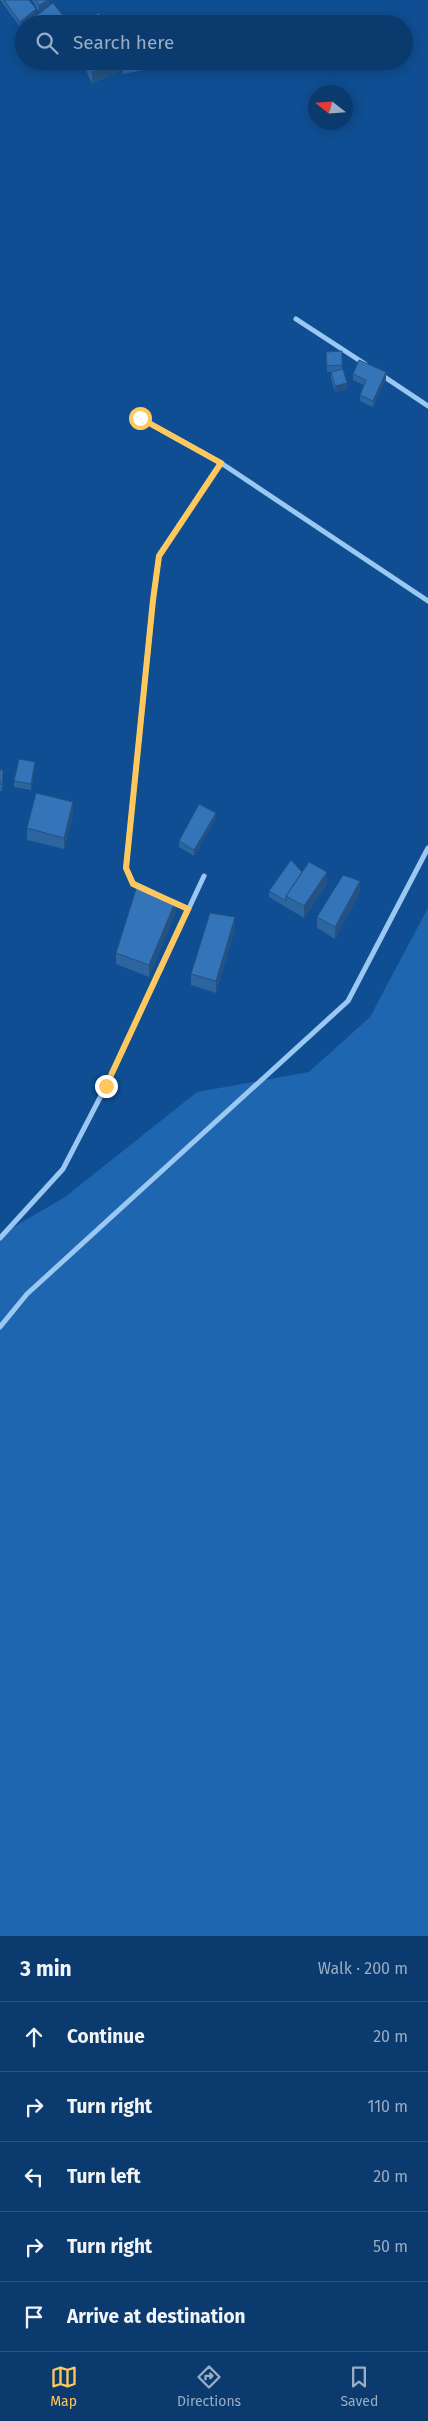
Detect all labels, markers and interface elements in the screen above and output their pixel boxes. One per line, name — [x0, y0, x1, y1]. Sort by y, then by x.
search box — [15, 15, 413, 70]
icon: search — [33, 29, 61, 57]
text: Search here — [73, 31, 174, 54]
north arrow — [308, 85, 353, 130]
route start — [129, 407, 152, 430]
route end — [95, 1075, 118, 1098]
text: 3 min — [20, 1956, 72, 1982]
text: Walk · 200 m — [318, 1959, 408, 1978]
icon: ahead — [20, 2023, 48, 2051]
text: Continue — [67, 2025, 145, 2048]
text: 20 m — [373, 2027, 408, 2046]
icon: right — [20, 2093, 48, 2121]
text: Turn right — [67, 2095, 152, 2118]
text: 110 m — [367, 2097, 408, 2116]
icon: left — [20, 2163, 48, 2191]
text: Turn left — [67, 2165, 141, 2188]
text: 20 m — [373, 2167, 408, 2186]
icon: right — [20, 2233, 48, 2261]
text: Turn right — [67, 2235, 152, 2258]
text: 50 m — [373, 2237, 408, 2256]
icon: arrive — [20, 2303, 48, 2331]
text: Arrive at destination — [67, 2305, 246, 2328]
tab: Map — [50, 2363, 78, 2410]
tab: Directions — [177, 2363, 241, 2410]
tab: Saved — [340, 2363, 378, 2410]

